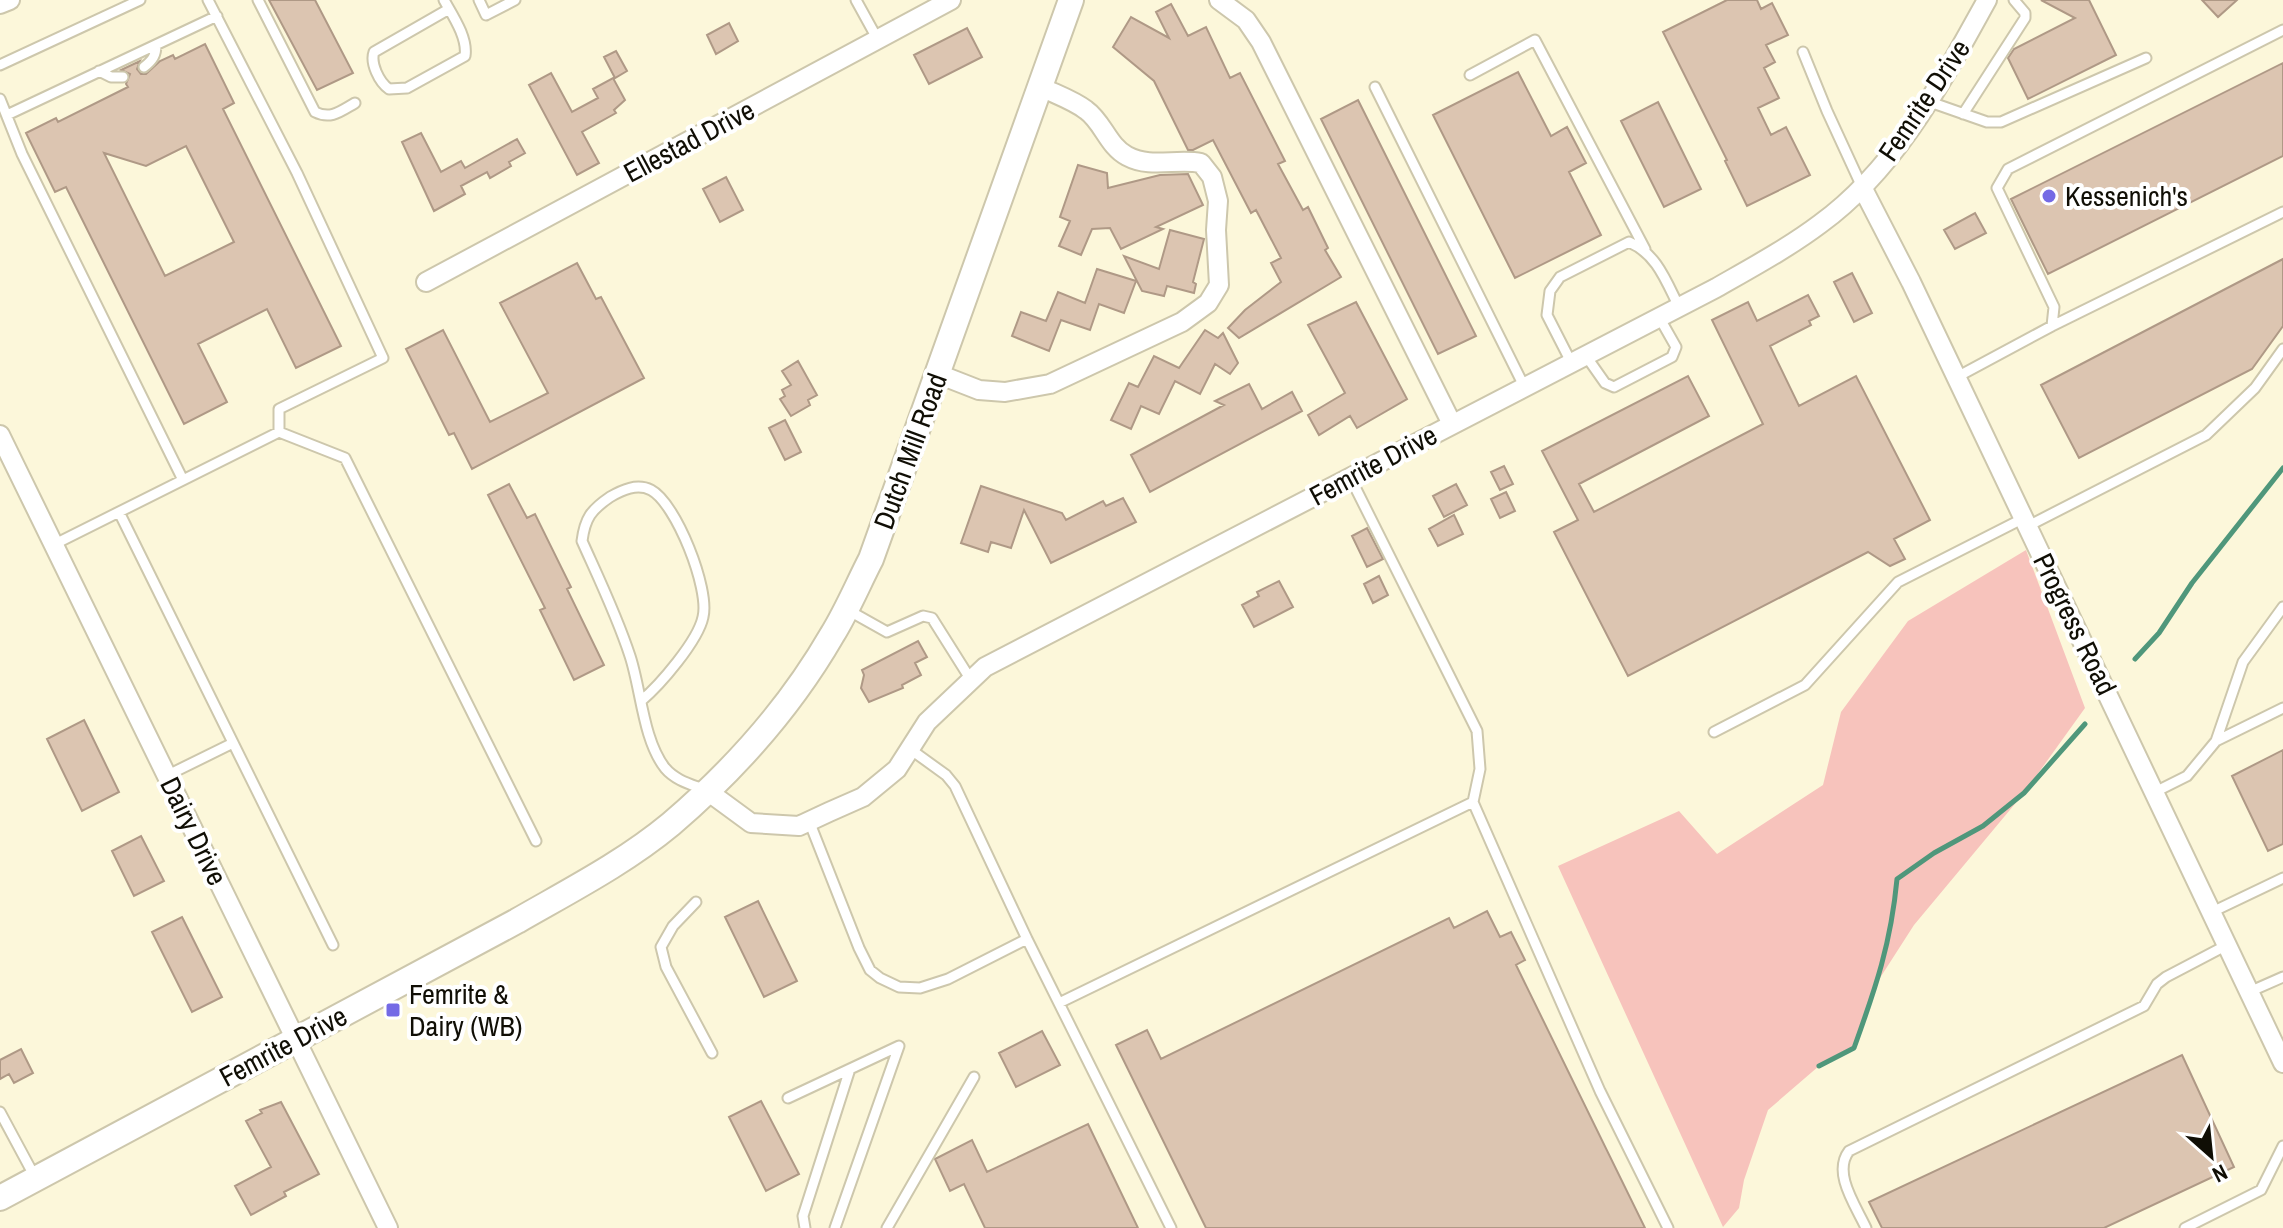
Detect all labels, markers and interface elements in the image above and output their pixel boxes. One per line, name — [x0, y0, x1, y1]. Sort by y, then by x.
street label: Femrite Drive — [1869, 32, 1979, 168]
street label: Ellestad Drive — [617, 91, 761, 191]
place label: Kessenich's — [2065, 177, 2188, 215]
marker: Kessenich's — [2040, 187, 2058, 205]
street label: Dutch Mill Road — [864, 368, 956, 534]
street label: Femrite Drive — [1303, 416, 1443, 514]
street label: Progress Road — [2024, 547, 2126, 701]
street label: Dairy Drive — [151, 770, 237, 892]
place label: Femrite & Dairy (WB) — [409, 975, 523, 1045]
street label: Femrite Drive — [213, 997, 353, 1095]
marker: Femrite & Dairy (WB) — [384, 1001, 402, 1019]
north arrow — [2171, 1116, 2251, 1196]
text: N — [2207, 1157, 2233, 1190]

